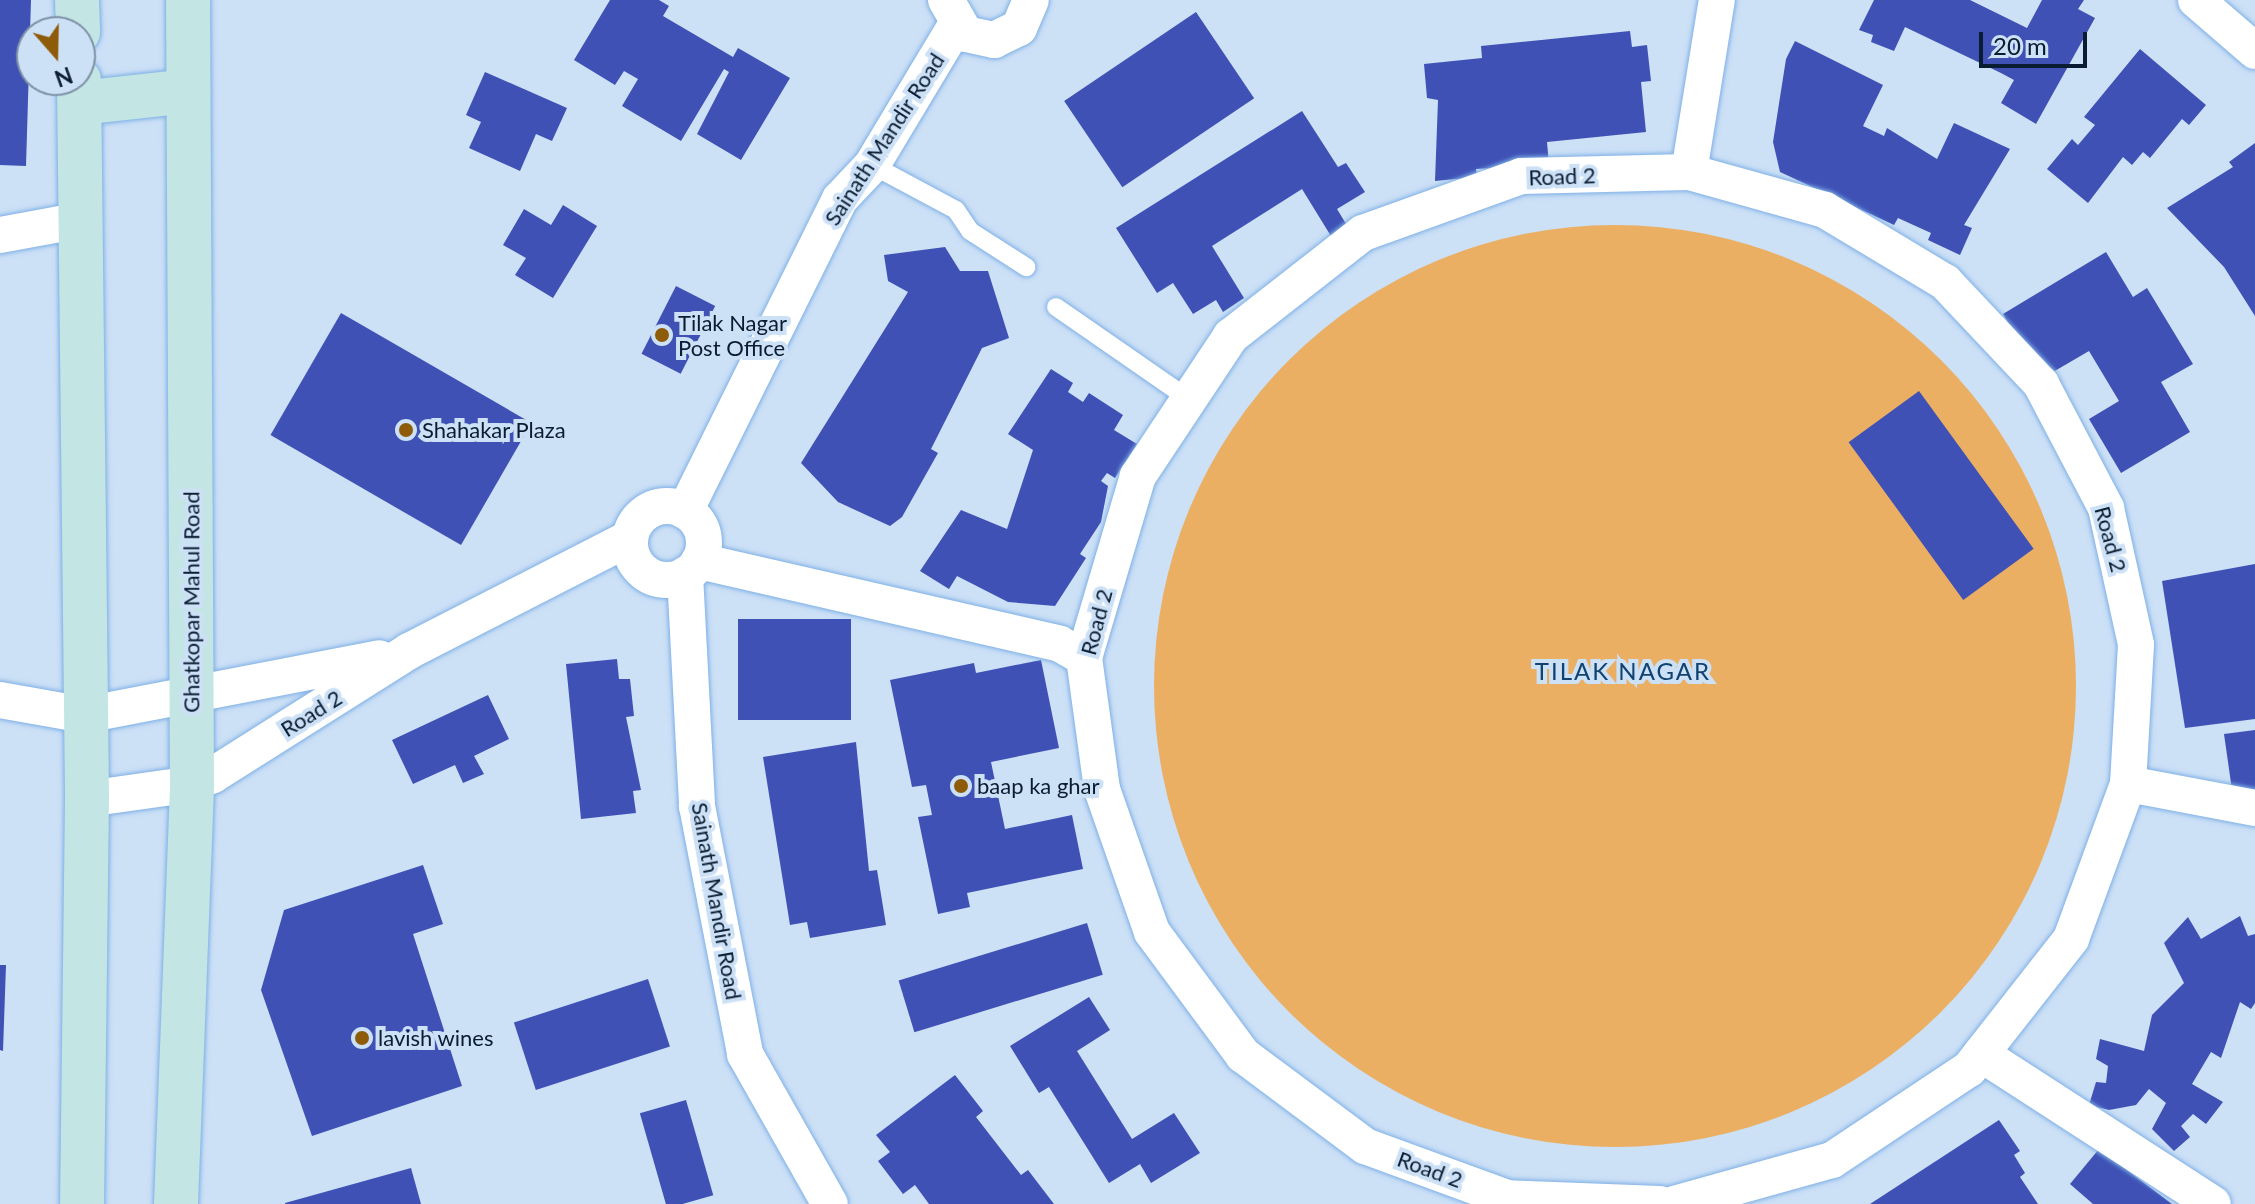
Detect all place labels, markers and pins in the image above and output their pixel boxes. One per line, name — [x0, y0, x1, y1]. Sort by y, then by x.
place label: Tilak Nagar Post Office — [678, 309, 787, 360]
marker: Tilak Nagar Post Office — [653, 326, 671, 344]
place label: Shahakar Plaza — [422, 417, 566, 443]
marker: Shahakar Plaza — [397, 421, 415, 439]
place label: baap ka ghar — [977, 773, 1100, 799]
marker: baap ka ghar — [952, 777, 970, 795]
place label: lavish wines — [378, 1025, 494, 1051]
marker: lavish wines — [353, 1029, 371, 1047]

